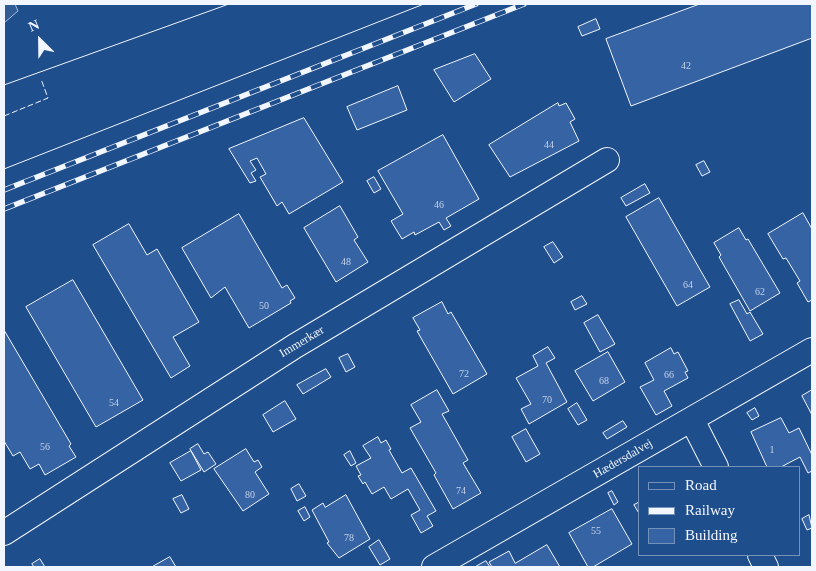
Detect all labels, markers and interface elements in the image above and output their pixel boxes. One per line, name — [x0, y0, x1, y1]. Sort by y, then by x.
north arrow — [15, 15, 65, 65]
text: N — [26, 17, 42, 35]
house number: 42 — [681, 60, 691, 72]
house number: 44 — [544, 139, 554, 151]
house number: 46 — [434, 199, 444, 211]
house number: 48 — [341, 256, 351, 268]
house number: 64 — [683, 279, 693, 291]
house number: 62 — [755, 286, 765, 298]
house number: 50 — [259, 300, 269, 312]
street label: Immerkær — [277, 323, 327, 361]
house number: 72 — [459, 368, 469, 380]
house number: 66 — [664, 369, 674, 381]
house number: 68 — [599, 375, 609, 387]
house number: 70 — [542, 394, 552, 406]
house number: 54 — [109, 397, 119, 409]
street label: Hædersdalvej — [591, 436, 655, 482]
house number: 56 — [40, 441, 50, 453]
house number: 1 — [770, 444, 774, 456]
legend — [638, 466, 801, 556]
text: Road — [685, 477, 717, 493]
house number: 74 — [456, 485, 466, 497]
house number: 80 — [245, 489, 255, 501]
text: Railway — [685, 502, 735, 518]
house number: 55 — [591, 525, 601, 537]
text: Building — [685, 527, 738, 543]
house number: 78 — [344, 532, 354, 544]

